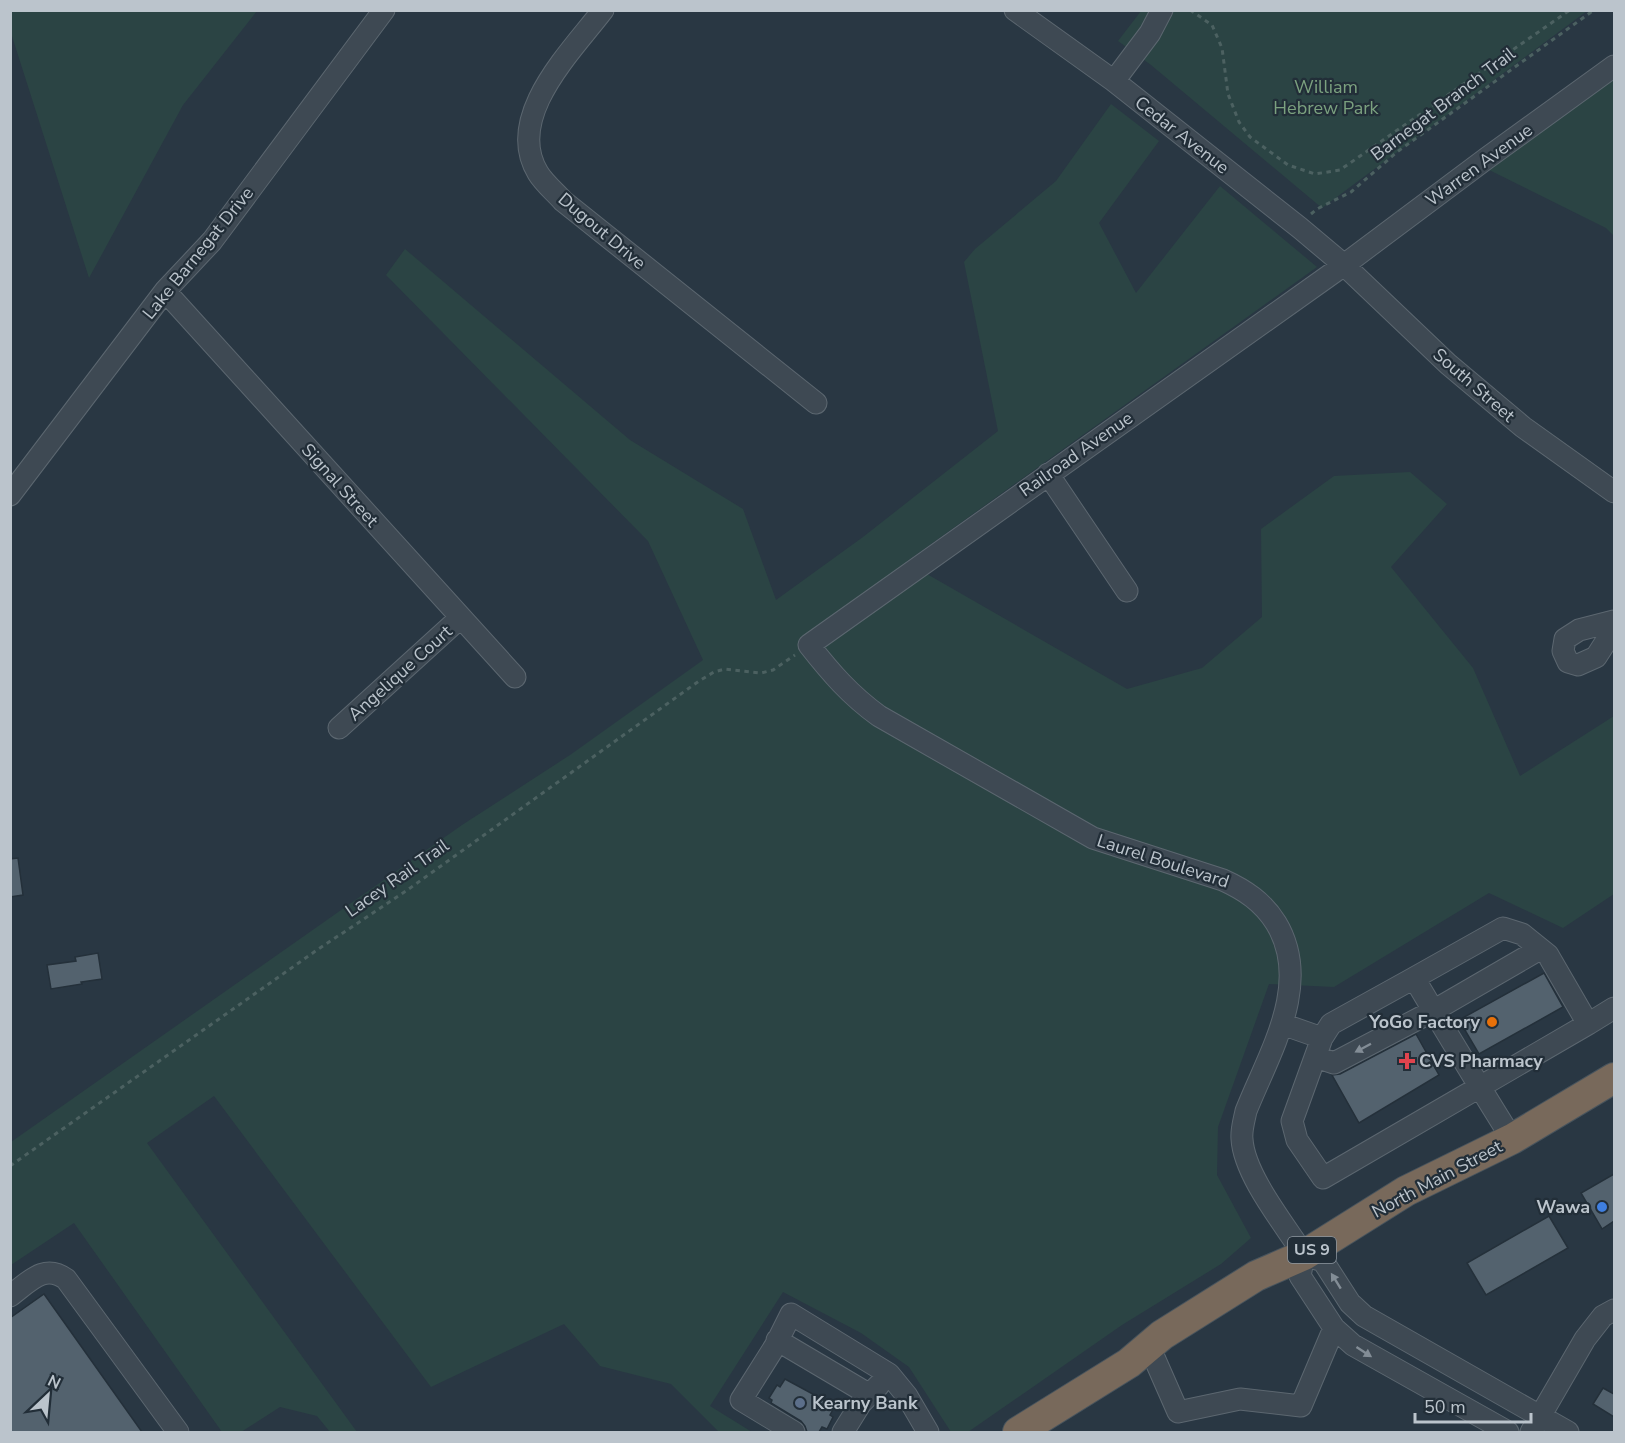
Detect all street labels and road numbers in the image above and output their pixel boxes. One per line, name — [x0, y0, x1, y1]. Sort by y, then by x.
street label: Barnegat Branch Trail — [1366, 41, 1521, 166]
street label: Cedar Avenue — [1130, 91, 1234, 179]
street label: Warren Avenue — [1421, 118, 1537, 212]
street label: Lake Barnegat Drive — [137, 182, 259, 324]
street label: Dugout Drive — [553, 187, 651, 275]
street label: South Street — [1428, 343, 1521, 428]
street label: Railroad Avenue — [1015, 406, 1137, 502]
street label: Signal Street — [296, 438, 384, 532]
street label: Angelique Court — [343, 619, 458, 726]
street label: Laurel Boulevard — [1094, 828, 1232, 894]
street label: Lacey Rail Trail — [340, 833, 454, 923]
street label: North Main Street — [1368, 1134, 1507, 1224]
road number: US 9 — [1288, 1237, 1336, 1263]

